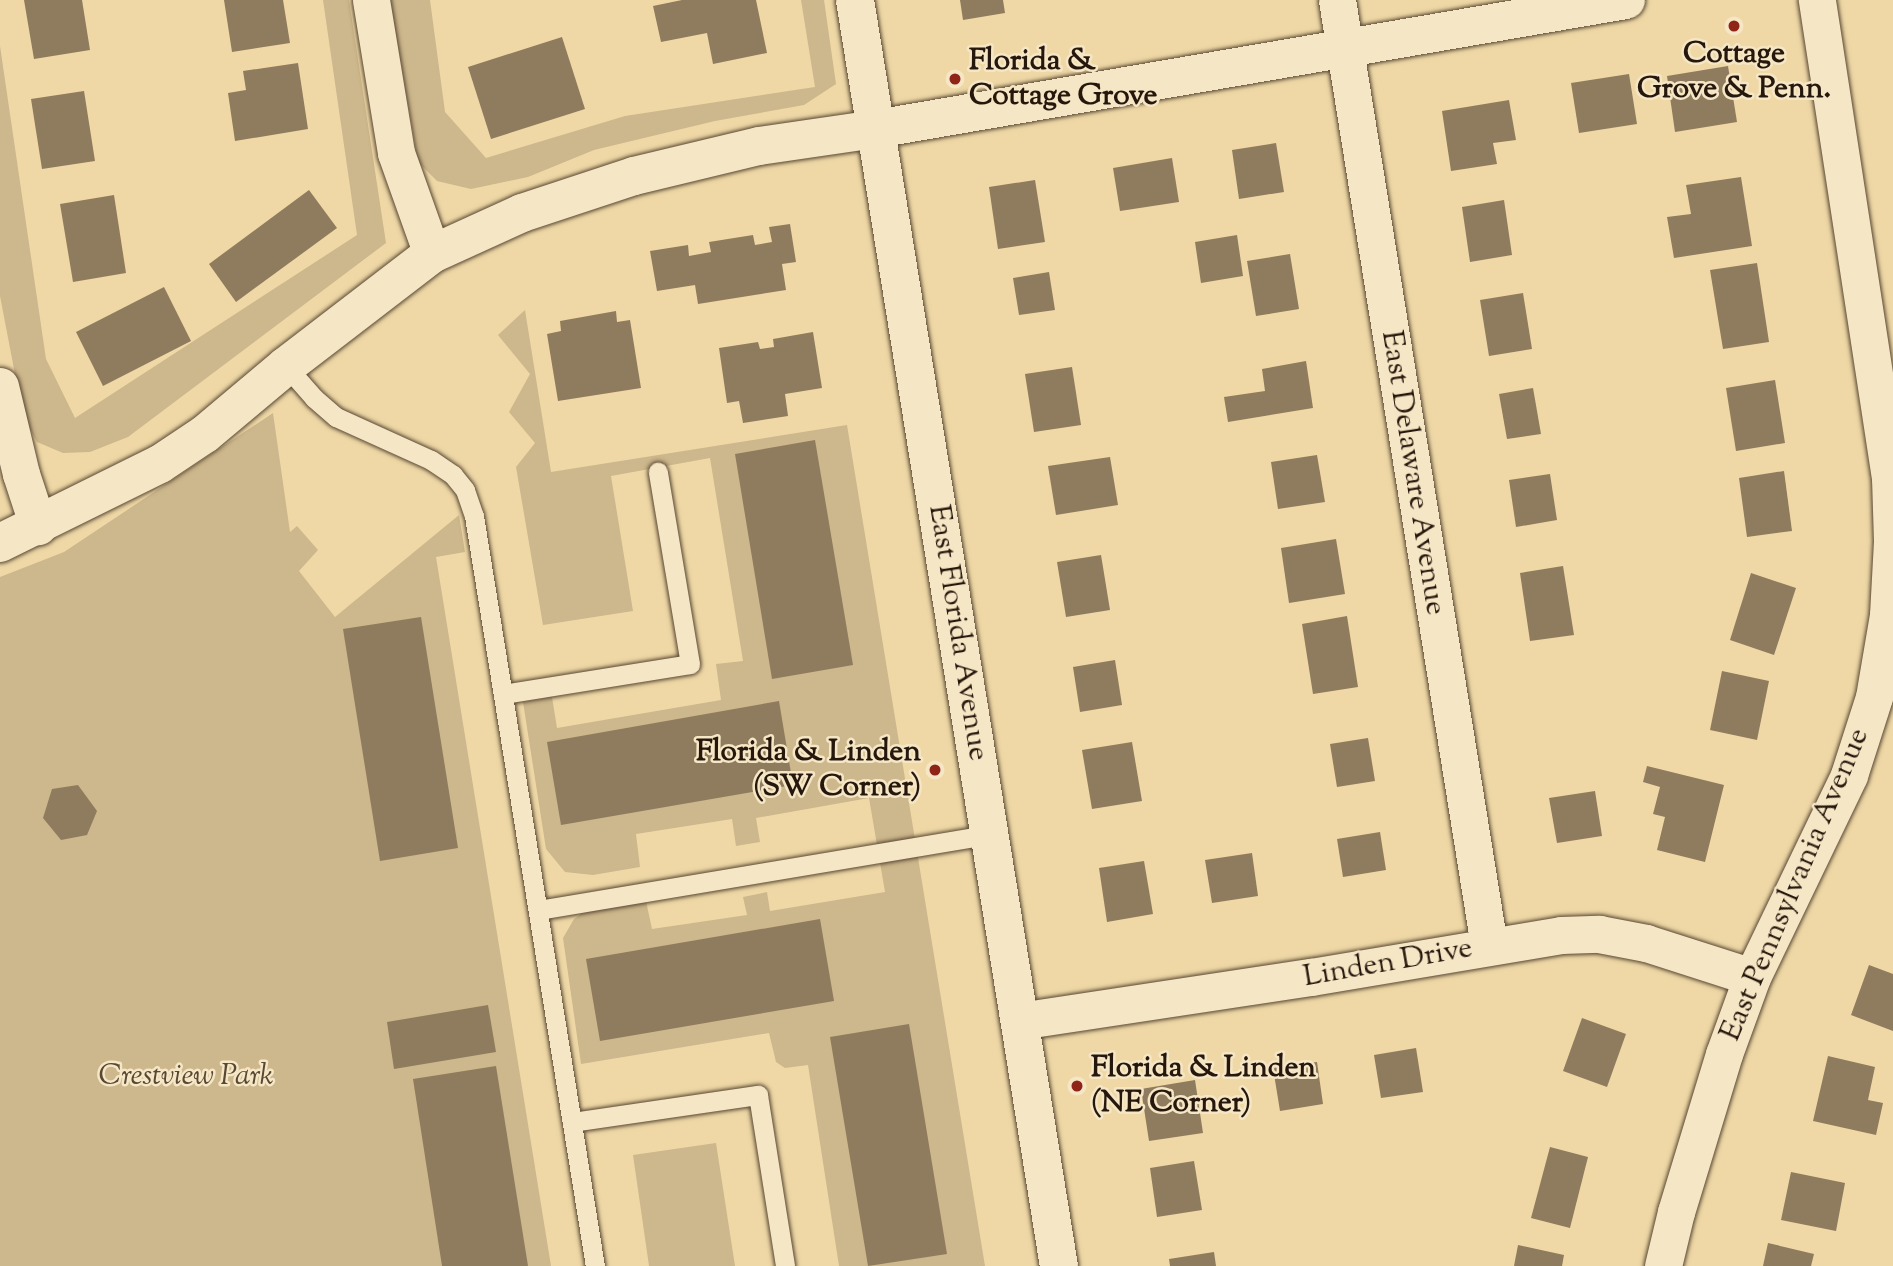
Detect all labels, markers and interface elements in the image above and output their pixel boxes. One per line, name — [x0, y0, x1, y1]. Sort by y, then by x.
marker: Cottage Grove & Penn. — [1726, 18, 1742, 34]
place label: Cottage Grove & Penn. — [1637, 37, 1831, 107]
place label: Florida & Cottage Grove — [969, 44, 1158, 114]
marker: Florida & Cottage Grove — [947, 71, 963, 87]
street label: East Delaware Avenue — [1372, 328, 1452, 618]
street label: East Florida Avenue — [919, 503, 995, 763]
street label: East Pennsylvania Avenue — [1714, 723, 1878, 1047]
place label: Florida & Linden (SW Corner) — [696, 735, 921, 806]
marker: Florida & Linden (SW Corner) — [927, 762, 943, 778]
street label: Linden Drive — [1301, 931, 1475, 997]
place label: Florida & Linden (NE Corner) — [1091, 1051, 1316, 1122]
park label: Crestview Park — [99, 1059, 273, 1095]
marker: Florida & Linden (NE Corner) — [1069, 1078, 1085, 1094]

